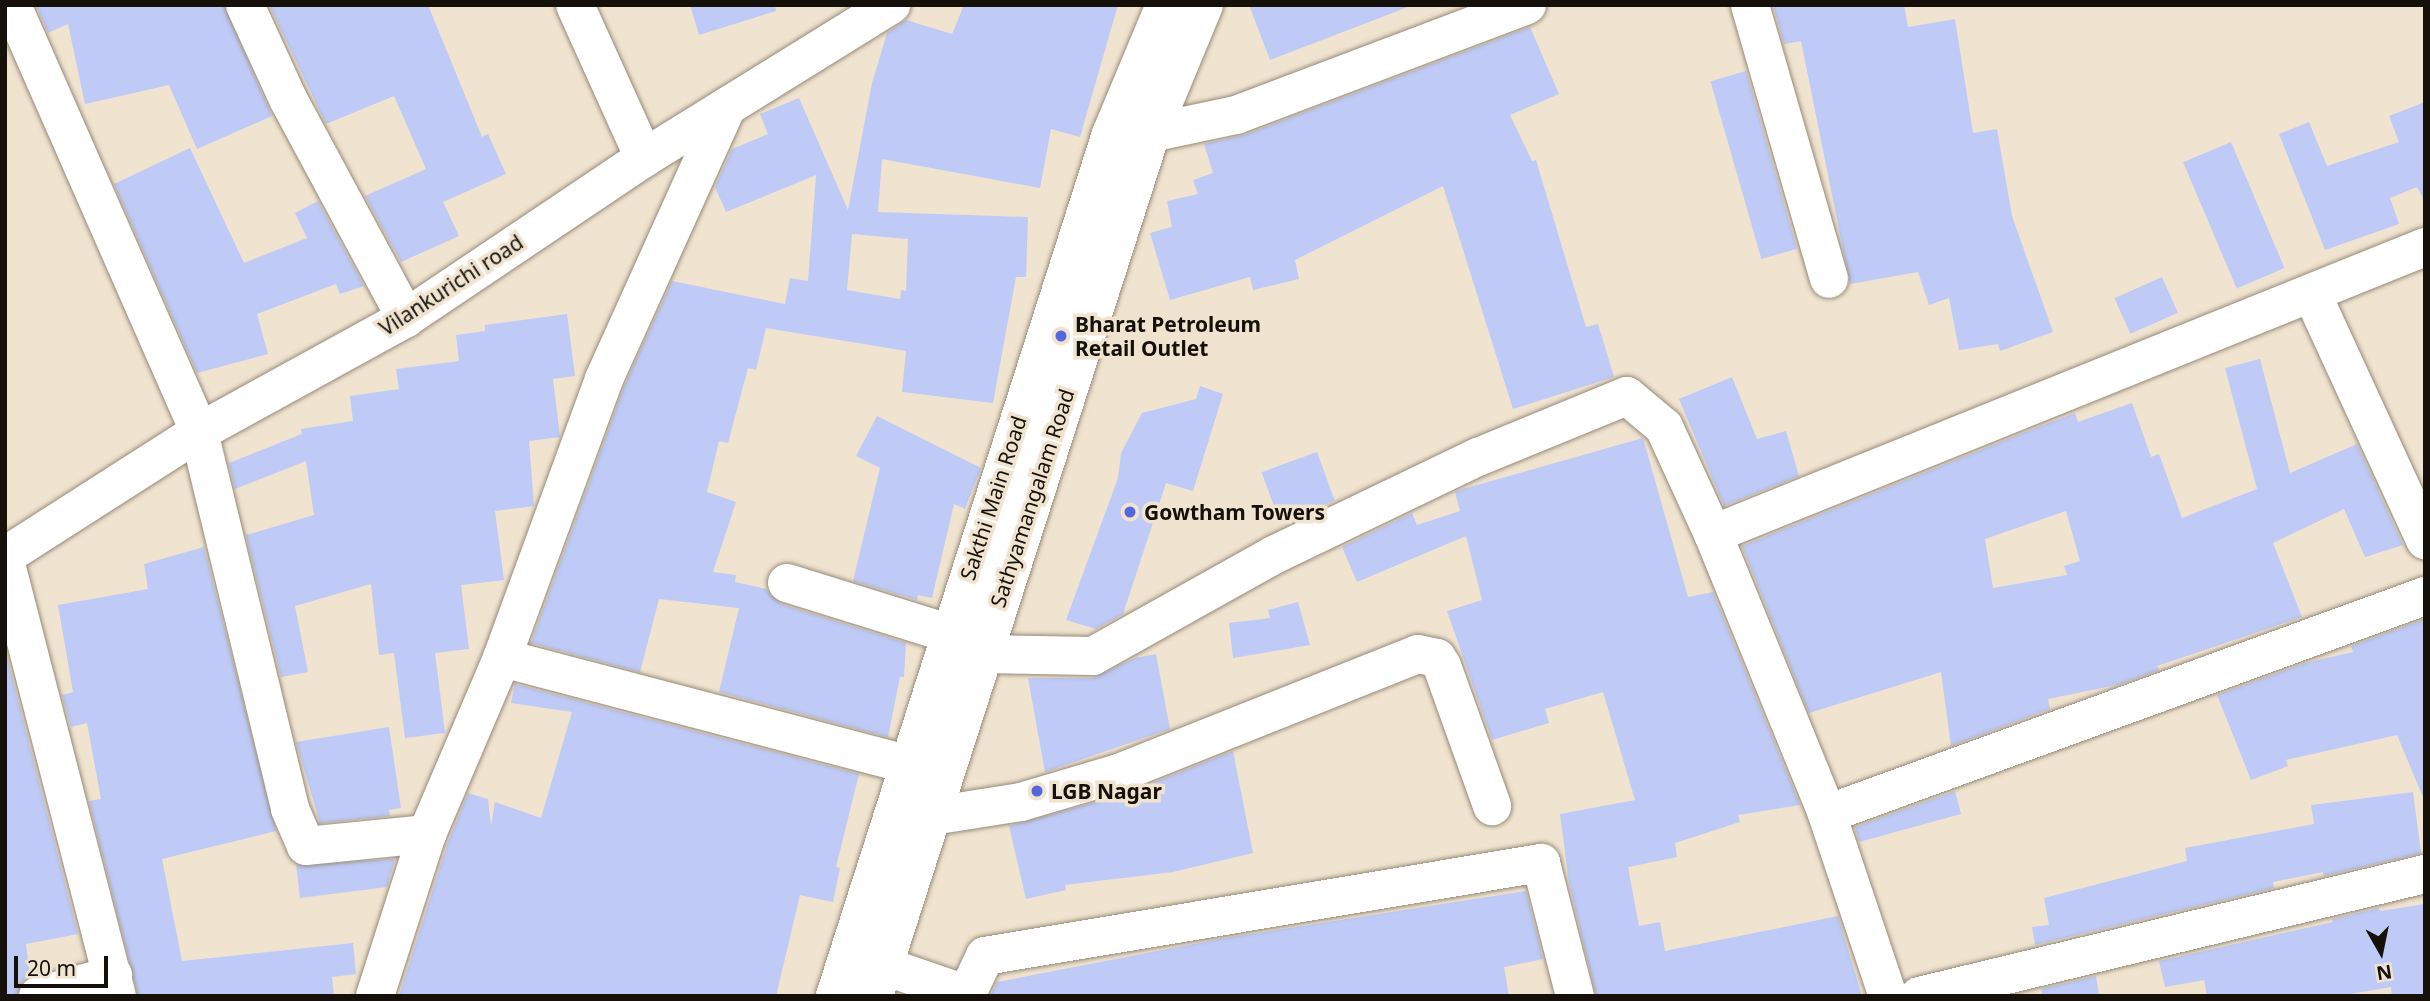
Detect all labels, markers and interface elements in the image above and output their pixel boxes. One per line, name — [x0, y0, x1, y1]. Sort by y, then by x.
street label: Vilankurichi road — [374, 229, 528, 341]
place label: Bharat Petroleum Retail Outlet — [1075, 311, 1261, 361]
marker: Bharat Petroleum Retail Outlet — [1053, 328, 1069, 344]
street label: Sathyamangalam Road — [985, 386, 1079, 610]
street label: Sakthi Main Road — [955, 413, 1031, 583]
place label: Gowtham Towers — [1144, 499, 1325, 525]
marker: Gowtham Towers — [1122, 504, 1138, 520]
place label: LGB Nagar — [1051, 778, 1162, 804]
marker: LGB Nagar — [1029, 783, 1045, 799]
north arrow — [2346, 917, 2416, 987]
scale bar — [18, 942, 112, 986]
text: 20 m — [27, 954, 76, 982]
text: N — [2375, 959, 2394, 987]

